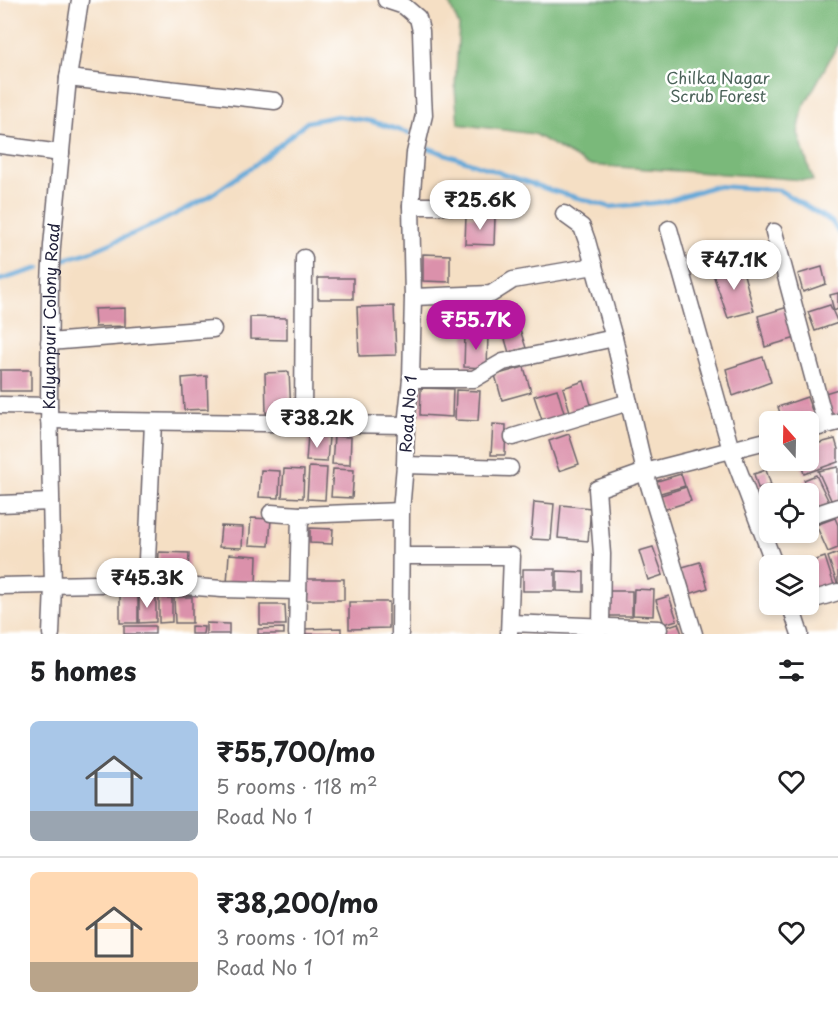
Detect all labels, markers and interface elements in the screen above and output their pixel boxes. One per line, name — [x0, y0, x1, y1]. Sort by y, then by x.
park label: Chilka Nagar Scrub Forest — [666, 65, 771, 107]
pin: ₹25.6K — [431, 180, 529, 231]
text: ₹25.6K — [444, 184, 516, 214]
street label: Kalyanpuri Colony Road — [36, 222, 65, 409]
pin: ₹47.1K — [685, 240, 783, 291]
text: ₹47.1K — [700, 244, 768, 274]
pin: ₹55.7K — [427, 300, 525, 351]
text: ₹55.7K — [440, 304, 512, 334]
street label: Road No 1 — [392, 374, 422, 453]
pin: ₹38.2K — [268, 398, 366, 449]
text: ₹38.2K — [280, 402, 354, 432]
north arrow — [759, 411, 819, 471]
map controls — [759, 411, 819, 615]
button: locate — [759, 483, 819, 543]
button: layers — [759, 555, 819, 615]
pin: ₹45.3K — [98, 558, 196, 609]
text: ₹45.3K — [110, 562, 184, 592]
text: 5 homes — [30, 651, 136, 690]
icon: filters — [775, 654, 808, 687]
text: ₹55,700/mo — [216, 732, 375, 771]
icon: home — [78, 745, 150, 817]
icon: heart — [775, 765, 808, 798]
text: 5 rooms · 118 m² — [216, 771, 378, 801]
text: Road No 1 — [216, 801, 313, 831]
text: ₹38,200/mo — [216, 883, 378, 922]
icon: home — [78, 896, 150, 968]
icon: heart — [775, 916, 808, 949]
text: 3 rooms · 101 m² — [216, 922, 379, 952]
text: Road No 1 — [216, 952, 313, 982]

